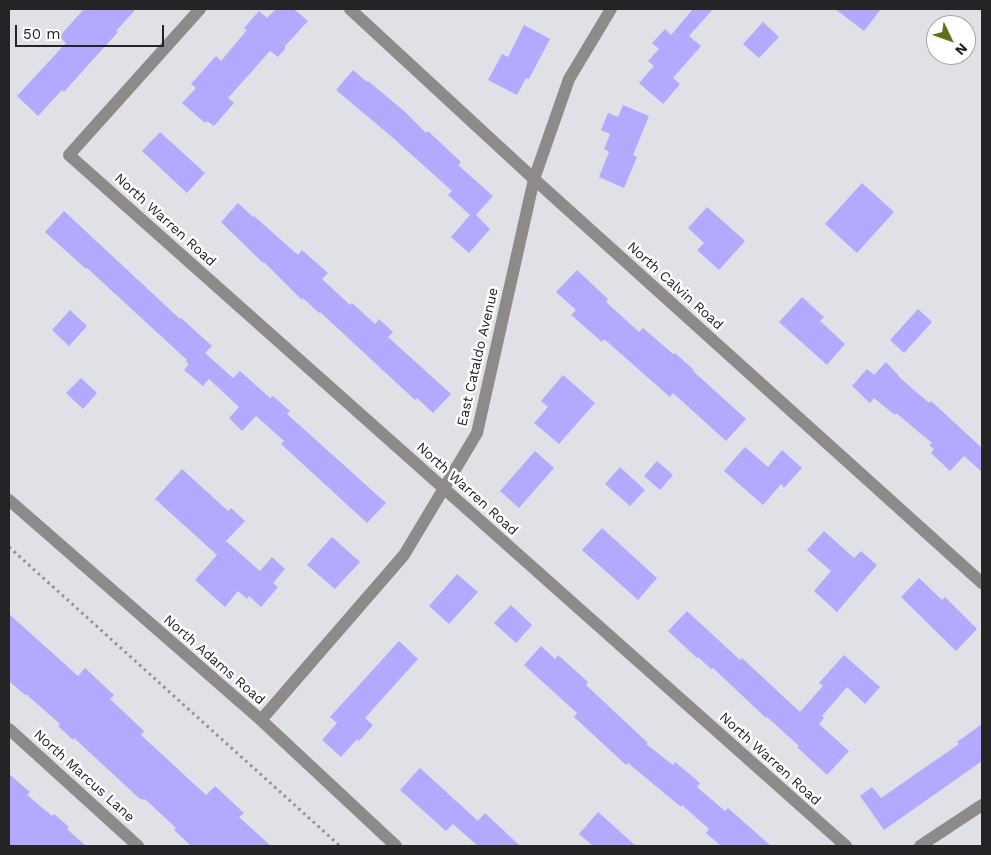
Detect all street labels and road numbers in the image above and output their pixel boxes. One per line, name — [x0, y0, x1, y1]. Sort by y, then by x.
street label: North Warren Road — [111, 170, 219, 270]
street label: North Calvin Road — [624, 239, 726, 333]
street label: East Cataldo Avenue — [454, 286, 502, 428]
street label: North Warren Road — [413, 439, 521, 539]
street label: North Adams Road — [160, 611, 268, 709]
street label: North Warren Road — [716, 709, 824, 809]
street label: North Marcus Lane — [30, 726, 138, 826]

